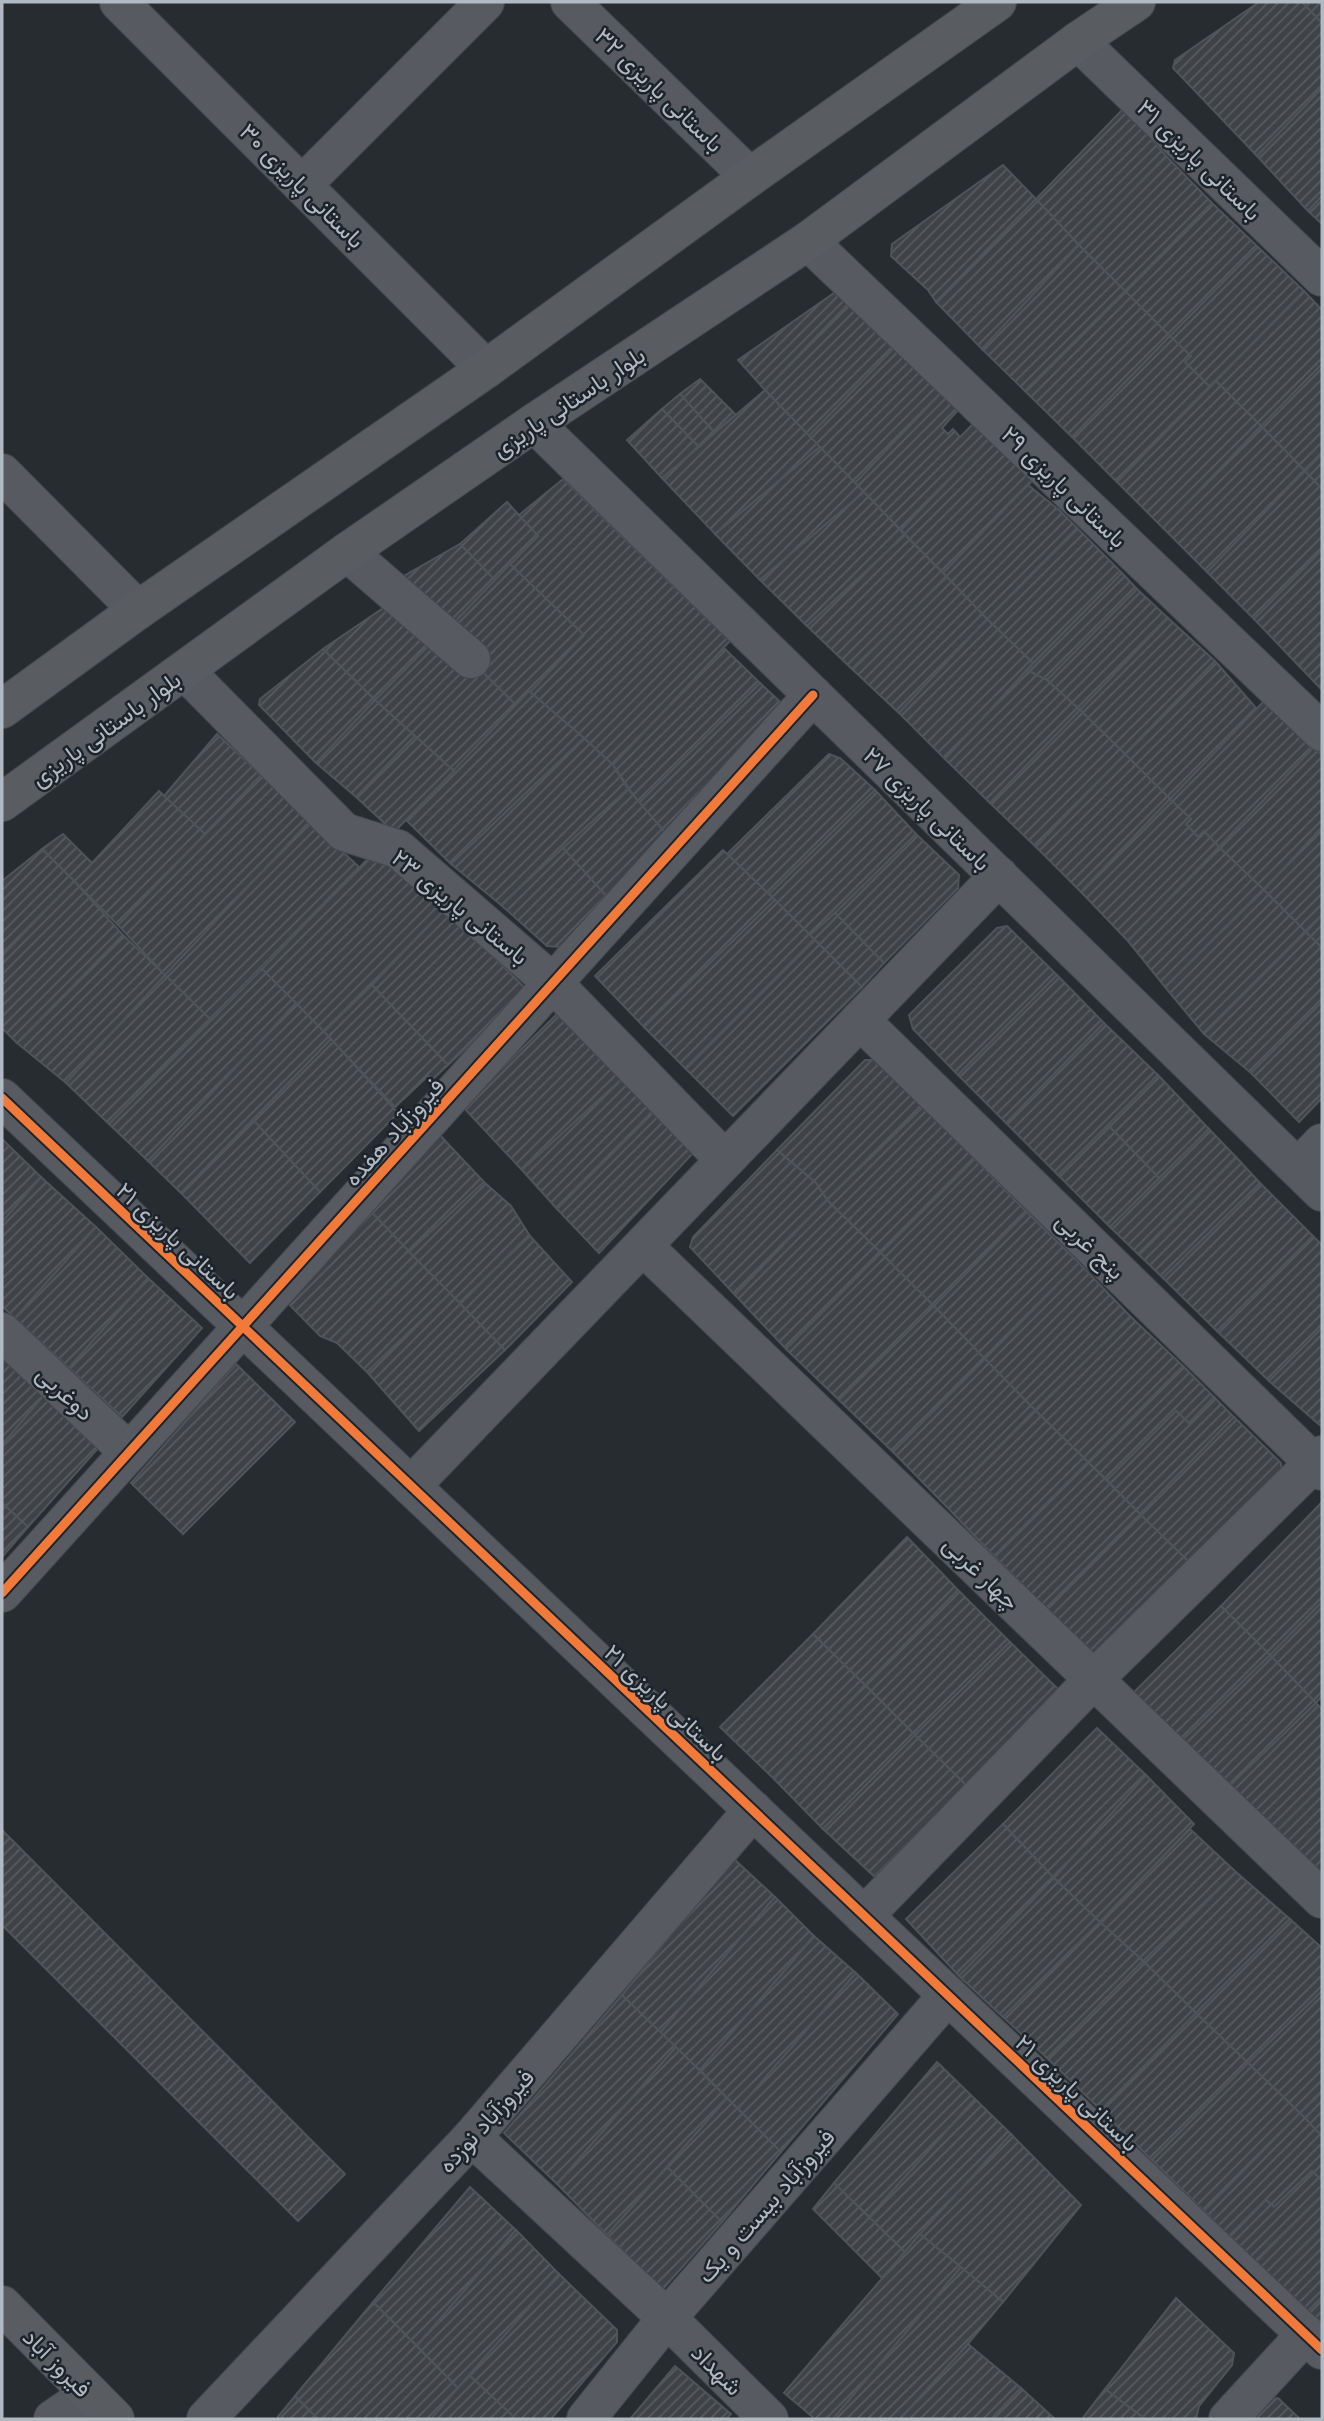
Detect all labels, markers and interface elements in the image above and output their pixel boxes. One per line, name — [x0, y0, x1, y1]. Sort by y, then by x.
street label: باستانی پاریزی ۳۲ — [588, 19, 732, 160]
street label: باستانی پاریزی ۳۱ — [1130, 91, 1270, 228]
street label: باستانی پاریزی ۳۰ — [232, 115, 373, 256]
street label: بلوار باستانی پاریزی — [485, 337, 652, 465]
street label: باستانی پاریزی ۲۹ — [994, 417, 1135, 555]
street label: بلوار باستانی پاریزی — [23, 662, 187, 795]
street label: باستانی پاریزی ۲۷ — [856, 739, 999, 878]
street label: باستانی پاریزی ۲۳ — [385, 840, 536, 972]
street label: فیروزآباد هفده — [335, 1069, 451, 1193]
street label: باستانی پاریزی ۲۱ — [109, 1174, 248, 1307]
street label: پنج غربی — [1048, 1204, 1133, 1288]
street label: دوغربی — [30, 1357, 102, 1427]
street label: چهار غربی — [936, 1527, 1028, 1618]
street label: باستانی پاریزی ۲۱ — [597, 1636, 736, 1769]
street label: باستانی پاریزی ۲۱ — [1008, 2026, 1147, 2159]
street label: فیروزآباد نوزده — [429, 2061, 541, 2179]
street label: فیروزآباد بیست و یک — [689, 2121, 841, 2289]
street label: فیروز آباد — [16, 2320, 100, 2404]
street label: شهداد — [685, 2336, 751, 2402]

